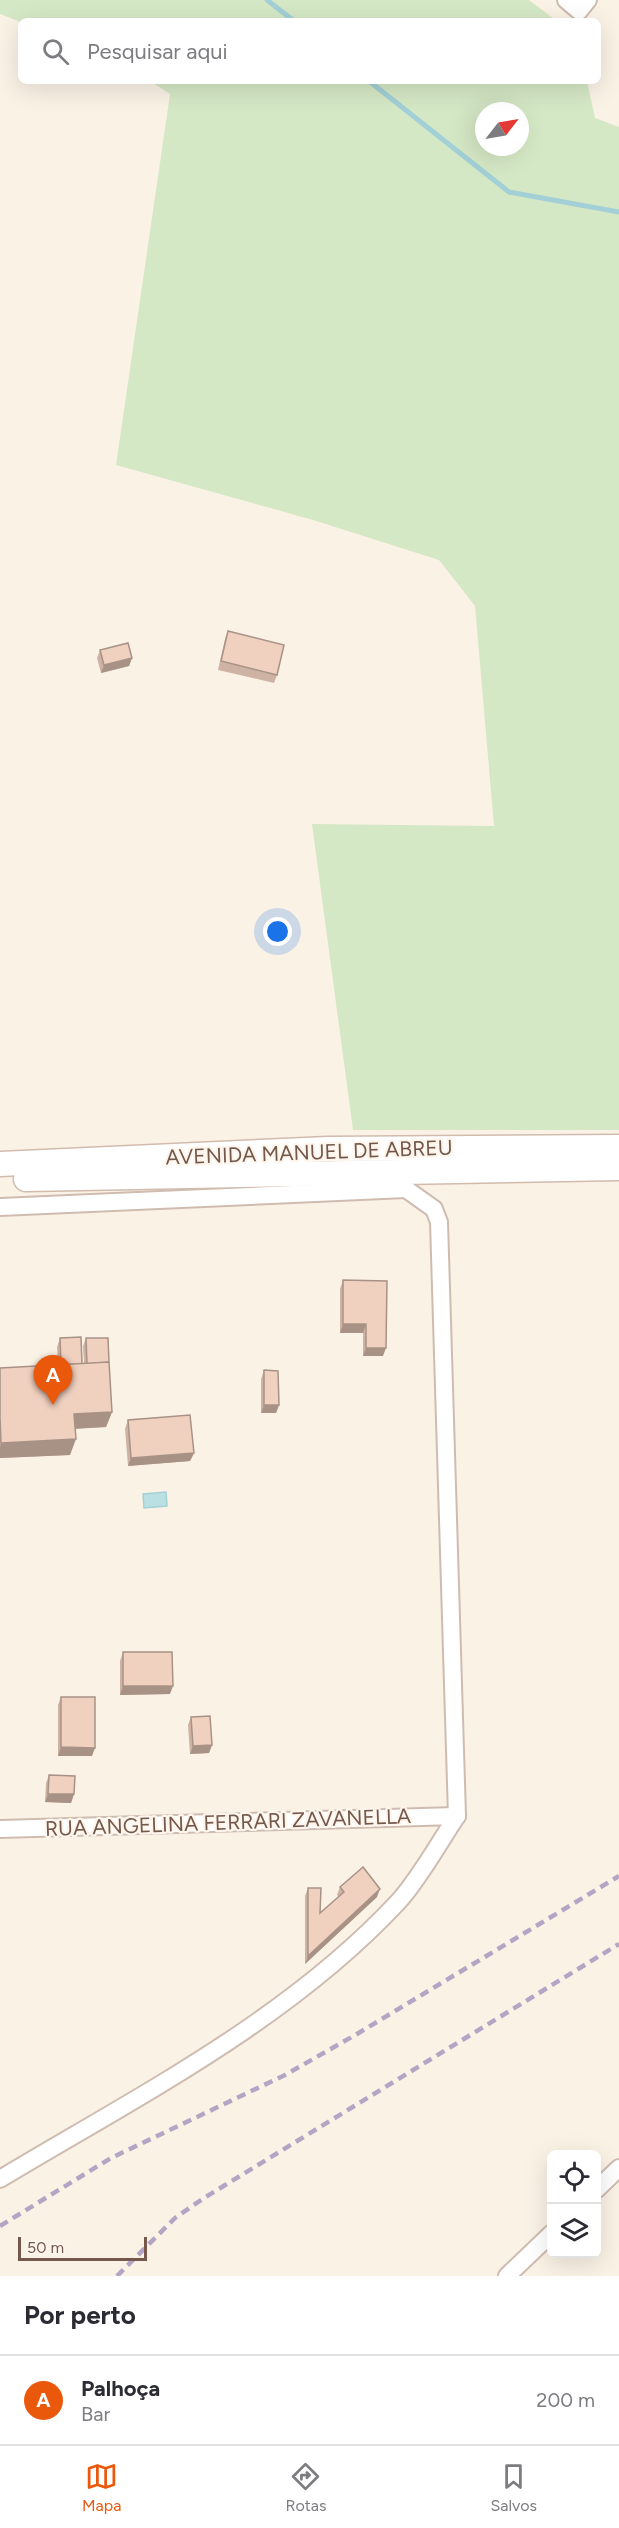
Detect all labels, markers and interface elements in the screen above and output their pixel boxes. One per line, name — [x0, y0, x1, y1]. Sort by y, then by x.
search box — [18, 18, 601, 84]
icon: search — [39, 35, 72, 68]
text: Pesquisar aqui — [87, 38, 228, 65]
north arrow — [475, 102, 529, 156]
your location — [263, 917, 292, 946]
street label: AVENIDA MANUEL DE ABREU — [165, 1134, 453, 1170]
pin: A — [34, 1356, 72, 1405]
street label: RUA ANGELINA FERRARI ZAVANELLA — [45, 1803, 411, 1841]
map controls — [547, 2150, 601, 2258]
button: locate — [547, 2150, 601, 2204]
button: layers — [547, 2204, 601, 2258]
scale bar — [18, 2234, 147, 2262]
text: 50 m — [27, 2238, 64, 2257]
text: Por perto — [24, 2299, 136, 2331]
text: Palhoça — [81, 2375, 160, 2402]
text: A — [36, 2388, 51, 2412]
text: 200 m — [536, 2388, 595, 2412]
text: Bar — [81, 2402, 110, 2426]
tab: Mapa — [82, 2460, 121, 2515]
tab: Rotas — [286, 2460, 326, 2515]
tab: Salvos — [491, 2460, 537, 2515]

